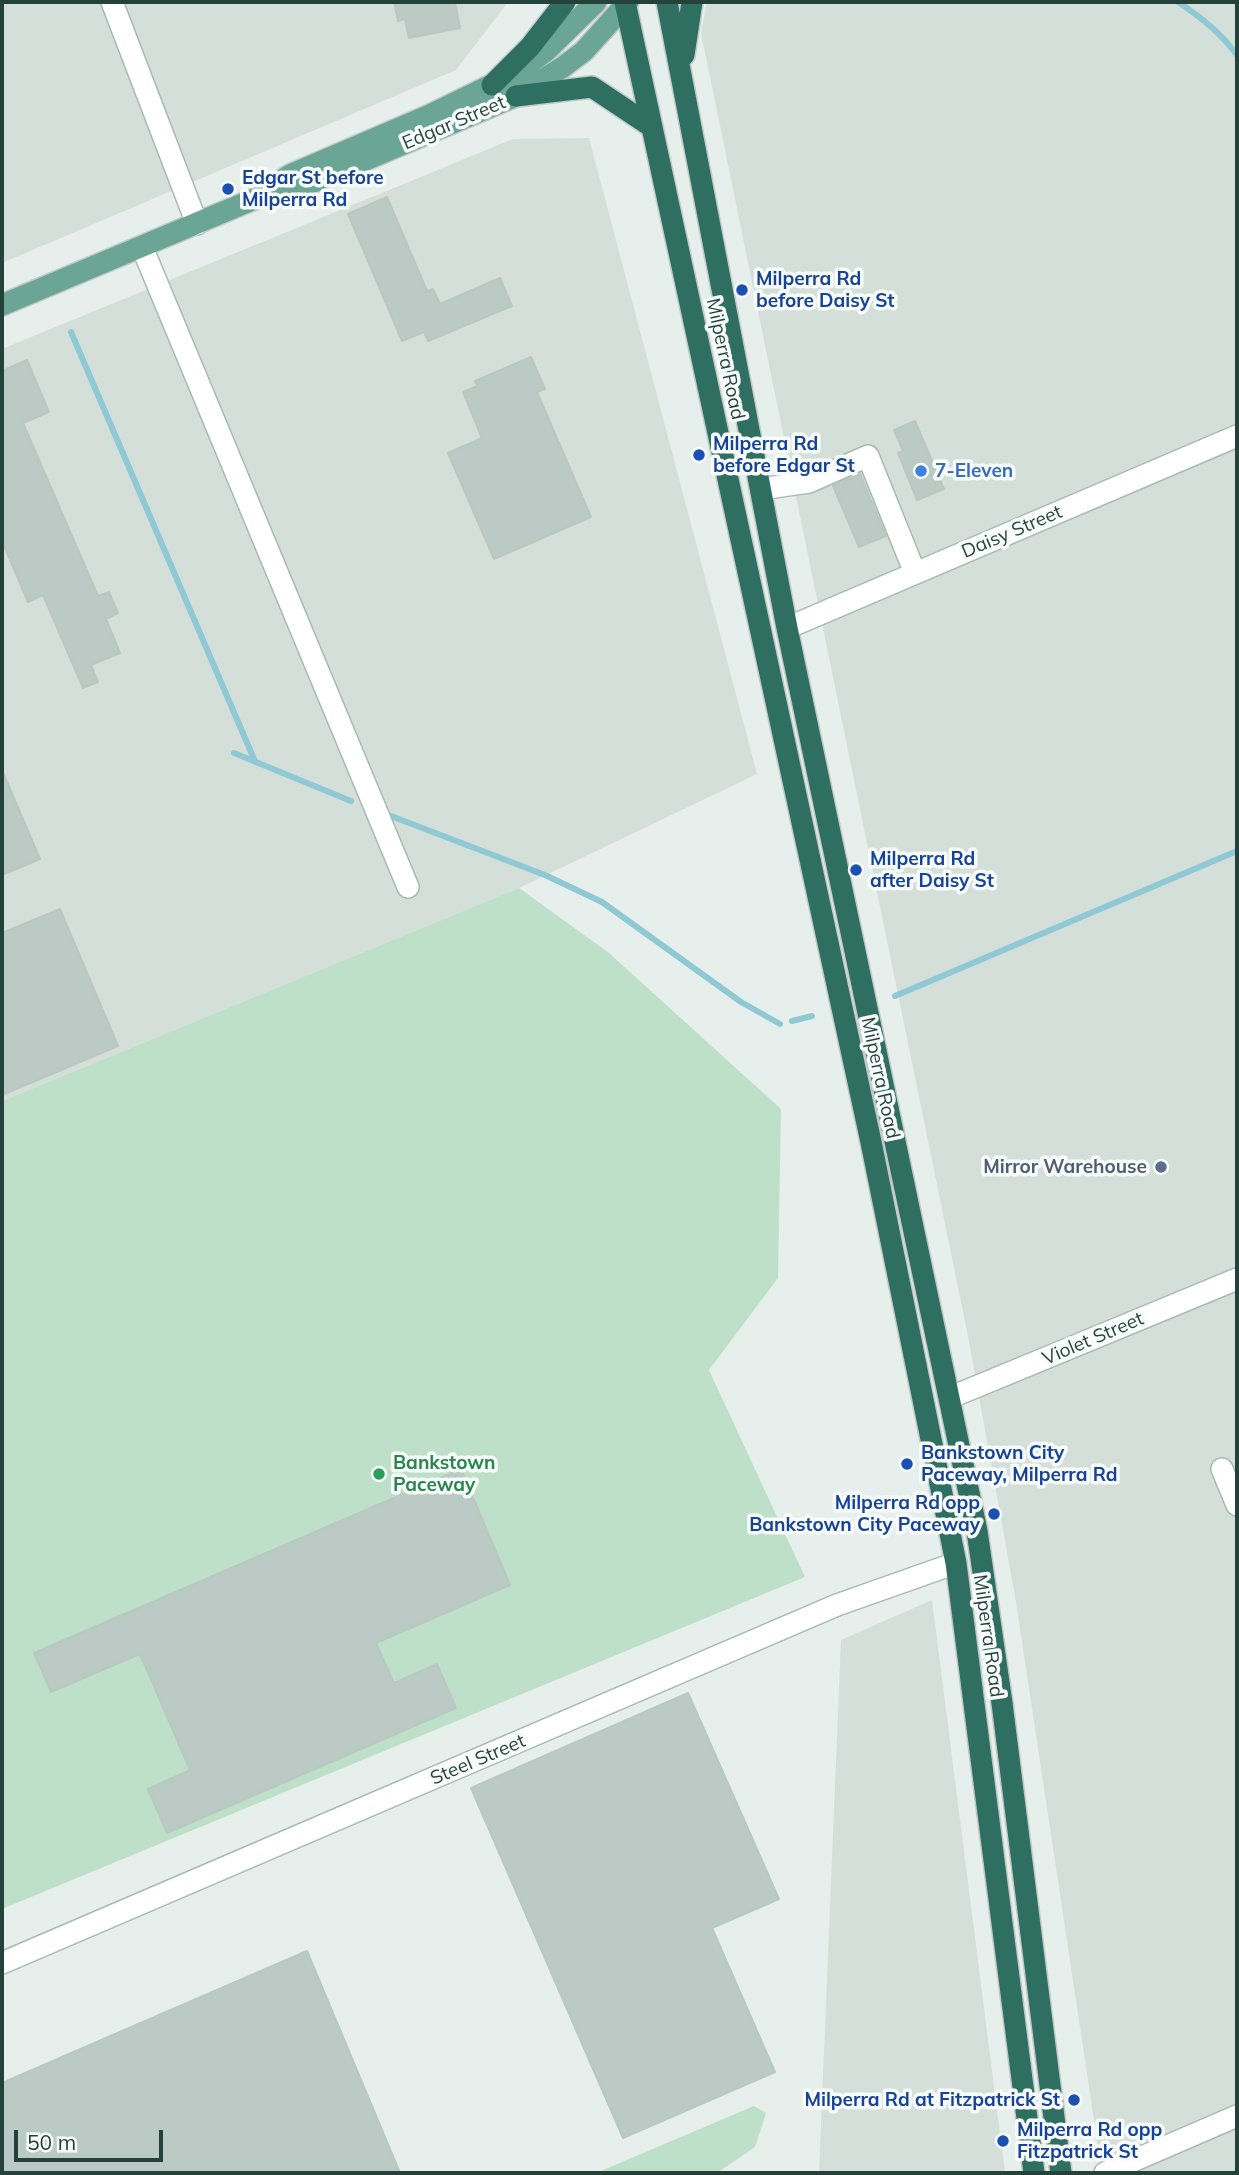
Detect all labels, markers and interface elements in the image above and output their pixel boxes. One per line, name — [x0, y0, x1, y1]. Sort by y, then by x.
street label: Edgar Street — [399, 91, 509, 155]
place label: Edgar St before Milperra Rd — [242, 167, 384, 211]
marker: Edgar St before Milperra Rd — [220, 181, 236, 197]
place label: Milperra Rd before Daisy St — [756, 268, 895, 312]
marker: Milperra Rd before Daisy St — [734, 282, 750, 298]
street label: Milperra Road — [701, 296, 749, 422]
place label: Milperra Rd before Edgar St — [713, 433, 855, 477]
marker: Milperra Rd before Edgar St — [691, 447, 707, 463]
place label: 7-Eleven — [935, 460, 1013, 482]
marker: 7-Eleven — [913, 463, 929, 479]
street label: Daisy Street — [958, 501, 1066, 563]
place label: Milperra Rd after Daisy St — [870, 848, 994, 892]
marker: Milperra Rd after Daisy St — [848, 862, 864, 878]
street label: Milperra Road — [856, 1015, 904, 1141]
place label: Mirror Warehouse — [983, 1156, 1147, 1178]
marker: Mirror Warehouse — [1153, 1159, 1169, 1175]
street label: Violet Street — [1039, 1307, 1147, 1371]
place label: Bankstown City Paceway, Milperra Rd — [921, 1442, 1118, 1486]
place label: Bankstown Paceway — [393, 1452, 496, 1496]
marker: Bankstown City Paceway, Milperra Rd — [899, 1456, 915, 1472]
marker: Bankstown Paceway — [371, 1466, 387, 1482]
place label: Milperra Rd opp Bankstown City Paceway — [749, 1492, 980, 1536]
marker: Milperra Rd opp Bankstown City Paceway — [986, 1506, 1002, 1522]
street label: Milperra Road — [968, 1573, 1008, 1699]
street label: Steel Street — [427, 1730, 529, 1790]
place label: Milperra Rd at Fitzpatrick St — [804, 2089, 1060, 2111]
marker: Milperra Rd at Fitzpatrick St — [1066, 2092, 1082, 2108]
scale bar — [18, 2116, 166, 2160]
place label: Milperra Rd opp Fitzpatrick St — [1017, 2119, 1162, 2163]
text: 50 m — [27, 2129, 76, 2155]
marker: Milperra Rd opp Fitzpatrick St — [995, 2133, 1011, 2149]

